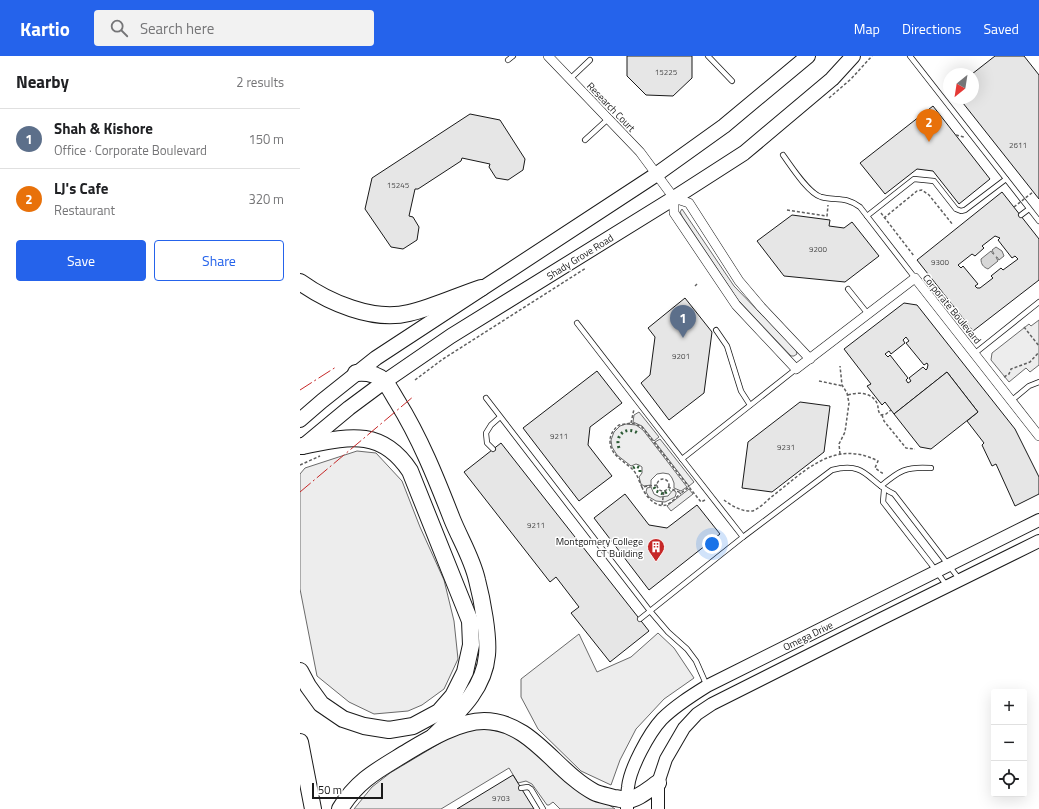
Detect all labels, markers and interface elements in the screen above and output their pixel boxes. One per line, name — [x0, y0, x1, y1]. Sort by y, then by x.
search box — [94, 10, 374, 46]
text: Kartio — [20, 14, 70, 43]
icon: search — [108, 17, 130, 39]
text: Search here — [140, 17, 214, 40]
text: Map — [854, 18, 880, 39]
text: Directions — [902, 18, 961, 39]
text: Saved — [983, 18, 1019, 39]
house number: 15225 — [655, 66, 678, 78]
north arrow — [943, 68, 979, 104]
text: Nearby — [16, 69, 69, 95]
text: 2 results — [236, 72, 284, 92]
street label: Research Court — [583, 79, 639, 136]
pin: 2 — [916, 109, 942, 142]
text: Shah & Kishore — [54, 117, 153, 140]
text: 1 — [25, 129, 33, 149]
text: 150 m — [248, 129, 284, 149]
house number: 2611 — [1009, 139, 1027, 151]
text: Office · Corporate Boulevard — [54, 140, 207, 160]
text: LJ's Cafe — [54, 177, 108, 200]
house number: 15245 — [387, 179, 410, 191]
text: 2 — [25, 189, 33, 209]
text: 320 m — [248, 189, 284, 209]
text: Restaurant — [54, 200, 115, 220]
street label: Shady Grove Road — [544, 230, 616, 284]
button: Save — [16, 240, 146, 281]
button: Share — [154, 240, 284, 281]
house number: 9200 — [809, 243, 827, 255]
house number: 9300 — [931, 256, 949, 268]
street label: Corporate Boulevard — [919, 271, 985, 347]
pin: 1 — [670, 305, 696, 338]
house number: 9201 — [672, 350, 690, 362]
house number: 9211 — [550, 430, 568, 442]
house number: 9231 — [777, 441, 795, 453]
house number: 9211 — [527, 519, 545, 531]
place label: Montgomery College CT Building — [556, 534, 643, 561]
your location — [702, 534, 722, 554]
building icon: Montgomery College CT Building — [646, 537, 666, 562]
street label: Omega Drive — [780, 617, 836, 655]
map controls — [991, 689, 1027, 797]
button: + — [991, 689, 1027, 725]
button: − — [991, 725, 1027, 761]
button: locate — [991, 761, 1027, 797]
scale bar — [312, 781, 383, 800]
text: 50 m — [318, 782, 342, 798]
house number: 9703 — [492, 792, 510, 804]

